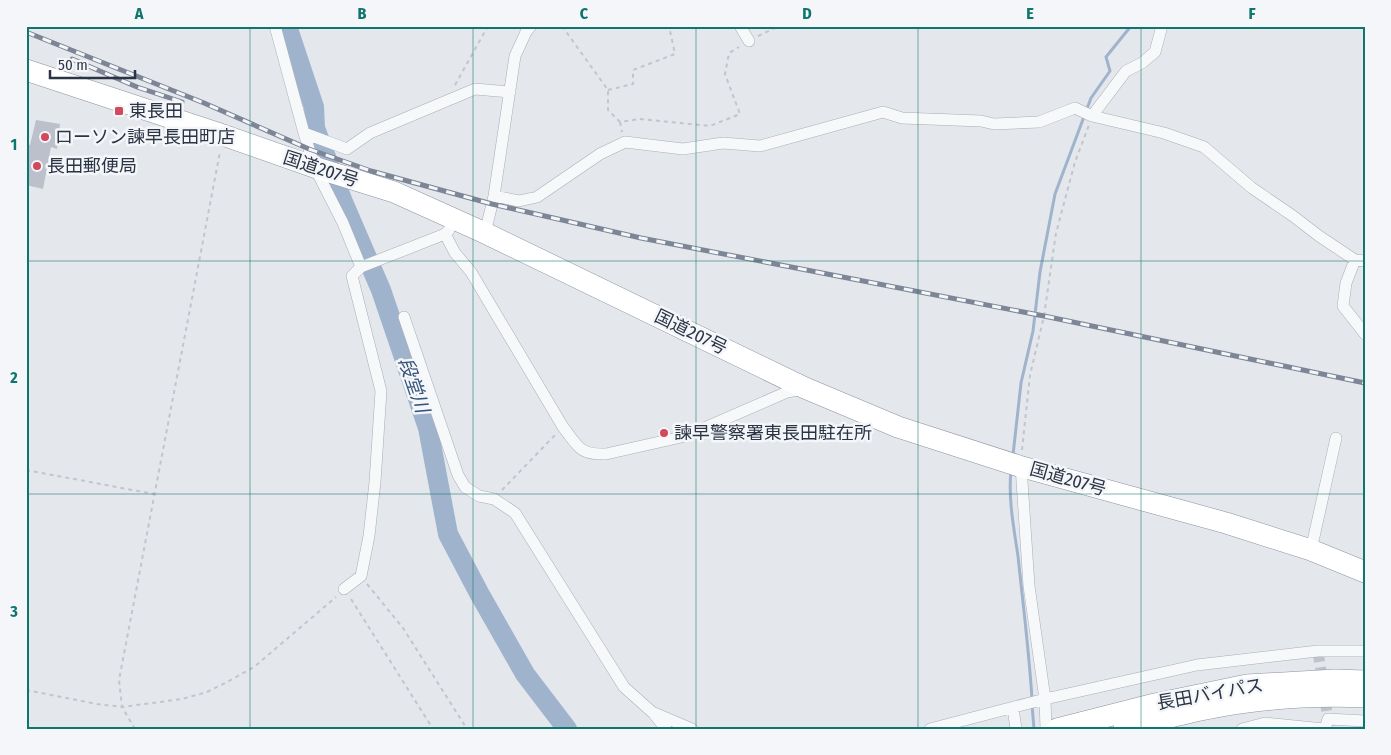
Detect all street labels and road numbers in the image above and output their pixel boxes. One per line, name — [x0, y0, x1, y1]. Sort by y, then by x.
street label: 国道207号 — [280, 146, 362, 192]
street label: 国道207号 — [651, 305, 731, 359]
street label: 国道207号 — [1027, 458, 1109, 500]
street label: 長田バイパス — [1155, 674, 1265, 714]

